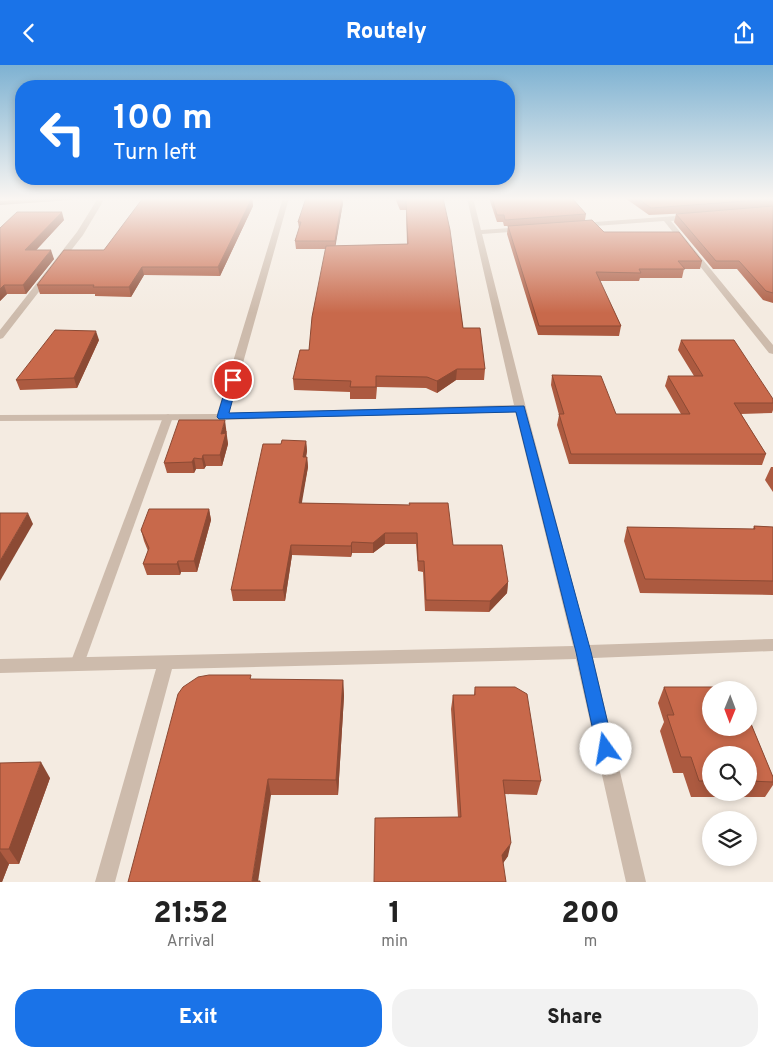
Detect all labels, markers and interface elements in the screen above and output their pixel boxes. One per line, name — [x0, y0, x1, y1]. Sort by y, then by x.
icon: back — [15, 19, 43, 47]
text: Routely — [346, 19, 427, 46]
icon: share — [730, 19, 758, 47]
text: 100 m — [113, 97, 213, 141]
icon: left — [30, 100, 95, 165]
text: Turn left — [113, 140, 196, 167]
pin — [212, 359, 254, 401]
icon: arrive — [219, 366, 247, 394]
north arrow — [702, 681, 758, 736]
map controls — [702, 681, 757, 866]
position arrow — [579, 722, 631, 774]
button: search — [702, 746, 757, 801]
button: layers — [702, 811, 757, 866]
text: 21:52 — [153, 896, 228, 933]
text: 1 — [389, 896, 401, 933]
text: 200 — [561, 896, 620, 933]
text: Arrival — [167, 932, 215, 952]
text: min — [381, 932, 408, 952]
text: m — [584, 932, 597, 952]
button: Exit — [15, 989, 382, 1047]
button: Share — [392, 989, 758, 1047]

